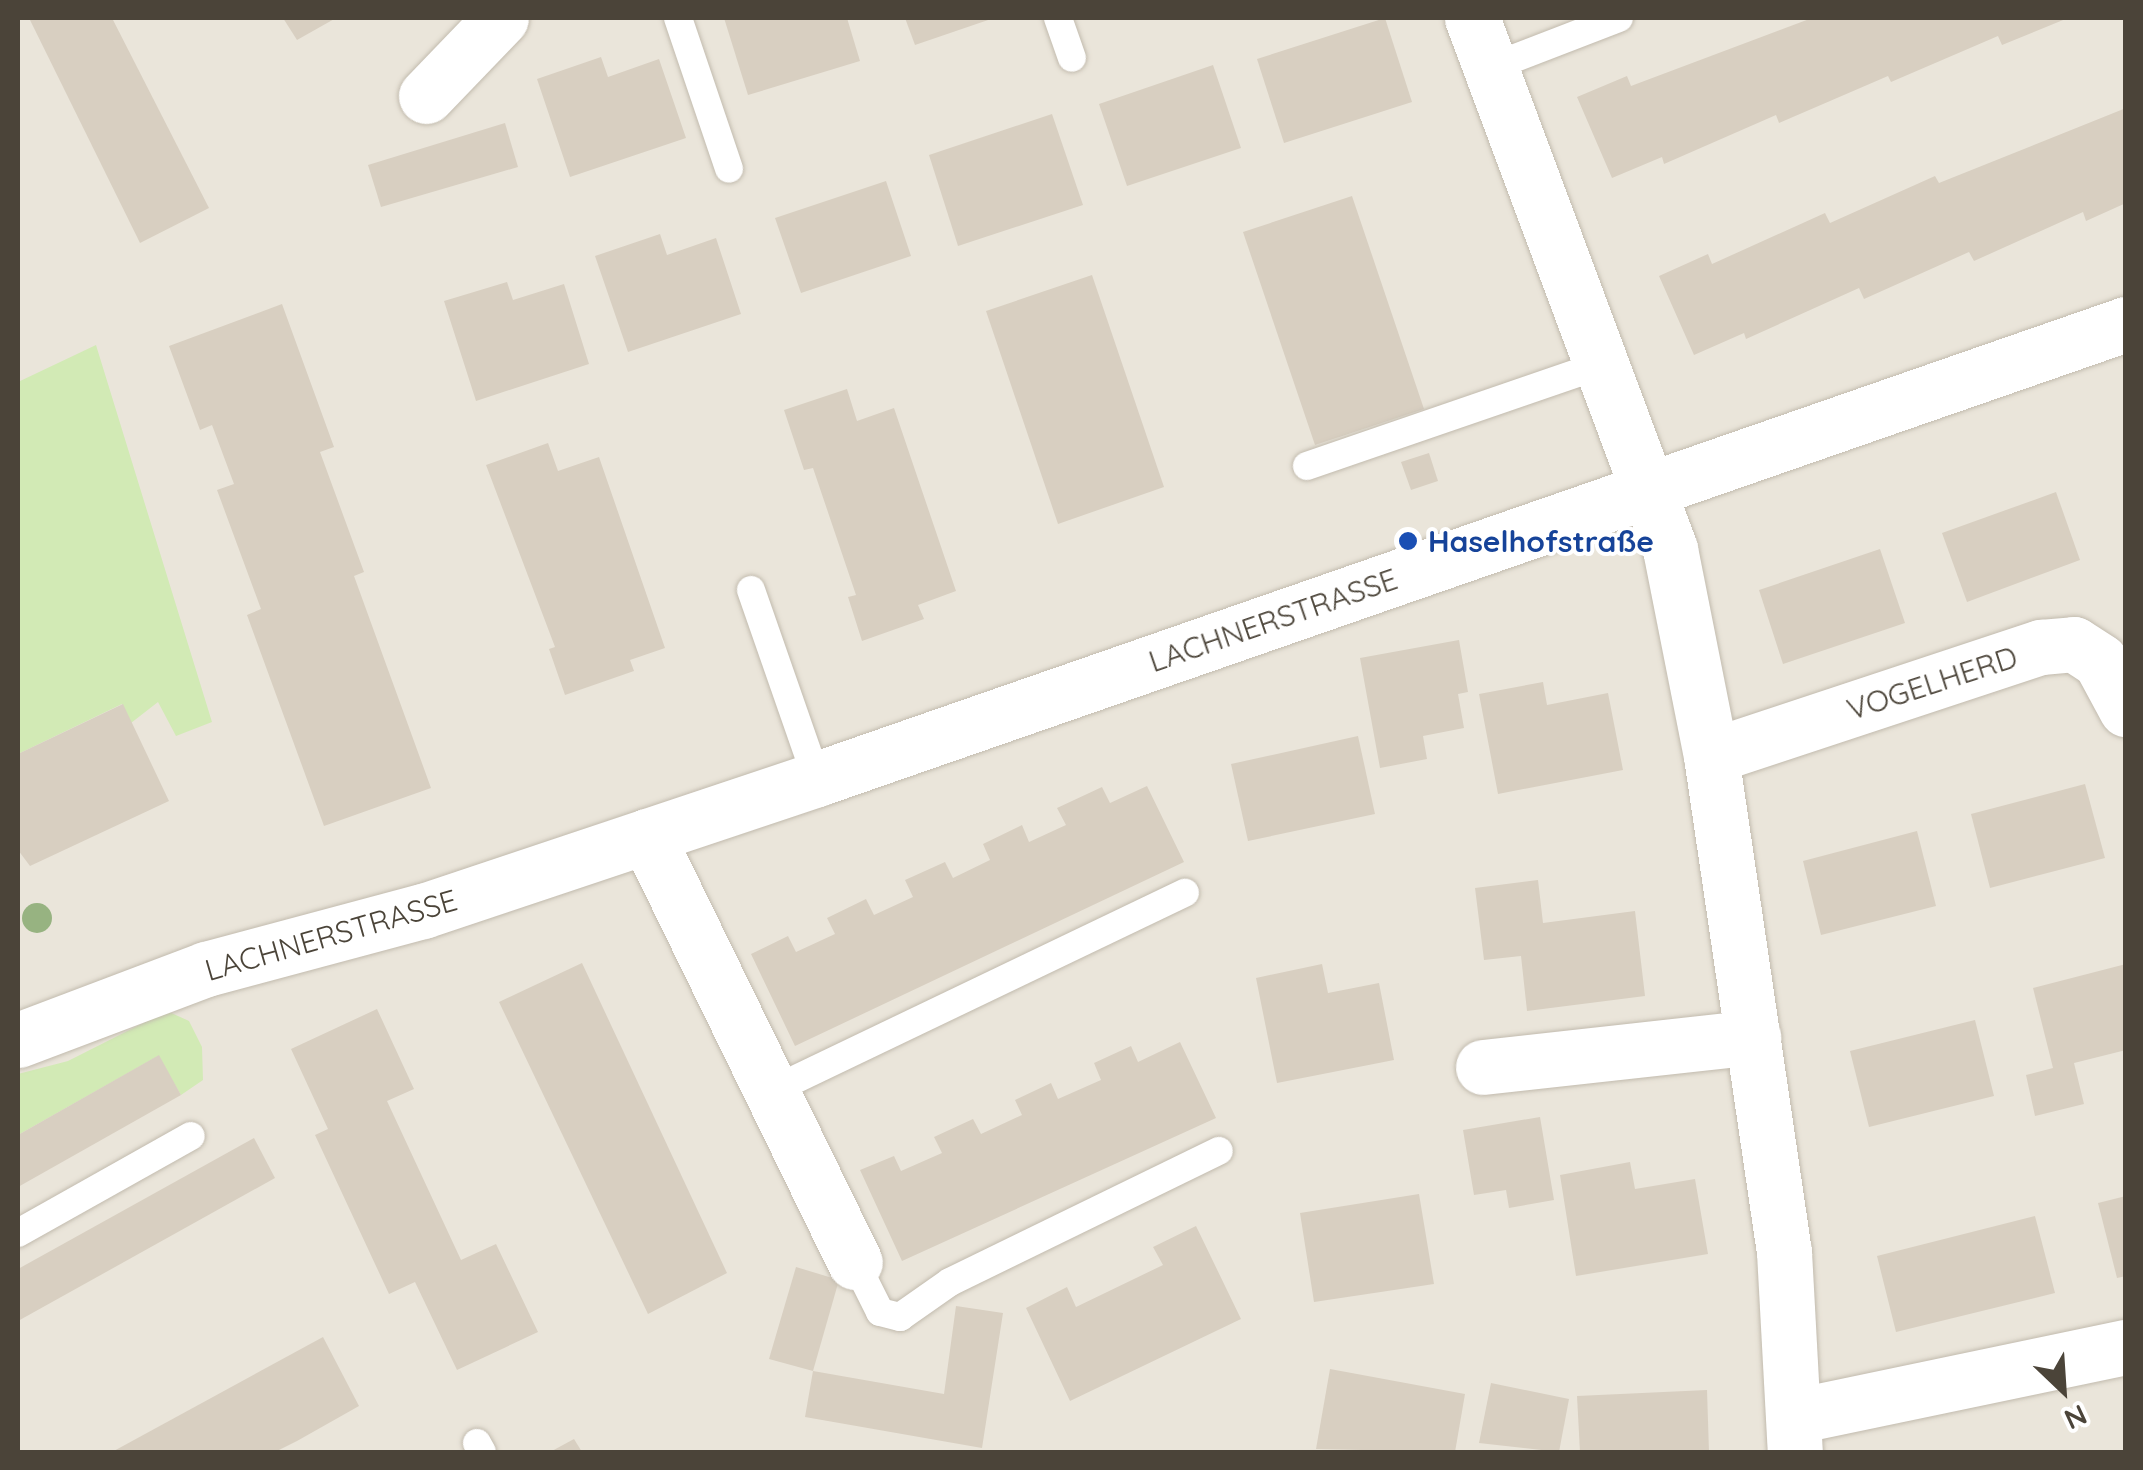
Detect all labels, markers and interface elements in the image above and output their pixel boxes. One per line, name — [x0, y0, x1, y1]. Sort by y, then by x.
place label: Haselhofstraße — [1428, 523, 1654, 559]
marker: Haselhofstraße — [1397, 530, 1419, 552]
street label: LACHNERSTRASSE — [1144, 561, 1402, 679]
street label: VOGELHERD — [1842, 639, 2022, 727]
street label: LACHNERSTRASSE — [201, 882, 461, 988]
north arrow — [2013, 1340, 2113, 1440]
text: N — [2059, 1397, 2093, 1438]

